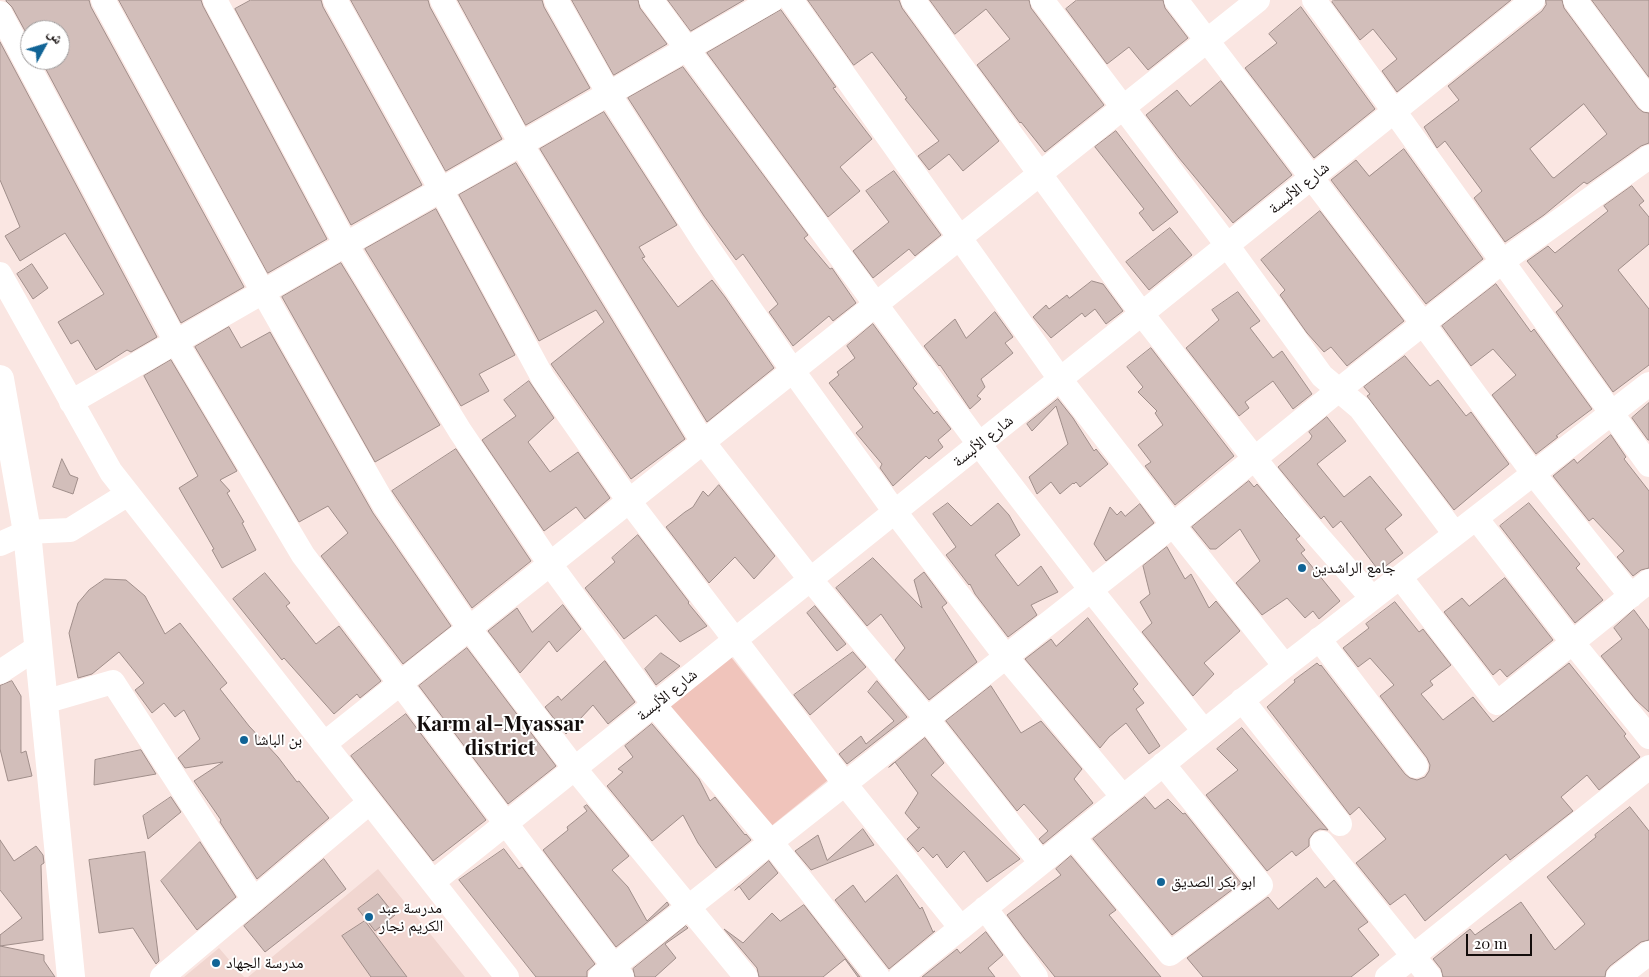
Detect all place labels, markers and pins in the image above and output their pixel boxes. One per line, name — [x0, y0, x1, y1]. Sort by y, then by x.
place label: جامع الراشدين — [1312, 558, 1396, 578]
marker: جامع الراشدين — [1296, 562, 1308, 574]
place label: بن الباشا — [254, 730, 302, 750]
marker: بن الباشا — [238, 734, 250, 746]
place label: ابو بكر الصديق — [1171, 872, 1256, 892]
marker: ابو بكر الصديق — [1155, 876, 1167, 888]
place label: مدرسة عبد الكريم نجار — [379, 898, 443, 936]
marker: مدرسة عبد الكريم نجار — [363, 911, 375, 923]
place label: مدرسة الجهاد — [226, 953, 303, 973]
marker: مدرسة الجهاد — [210, 957, 222, 969]

